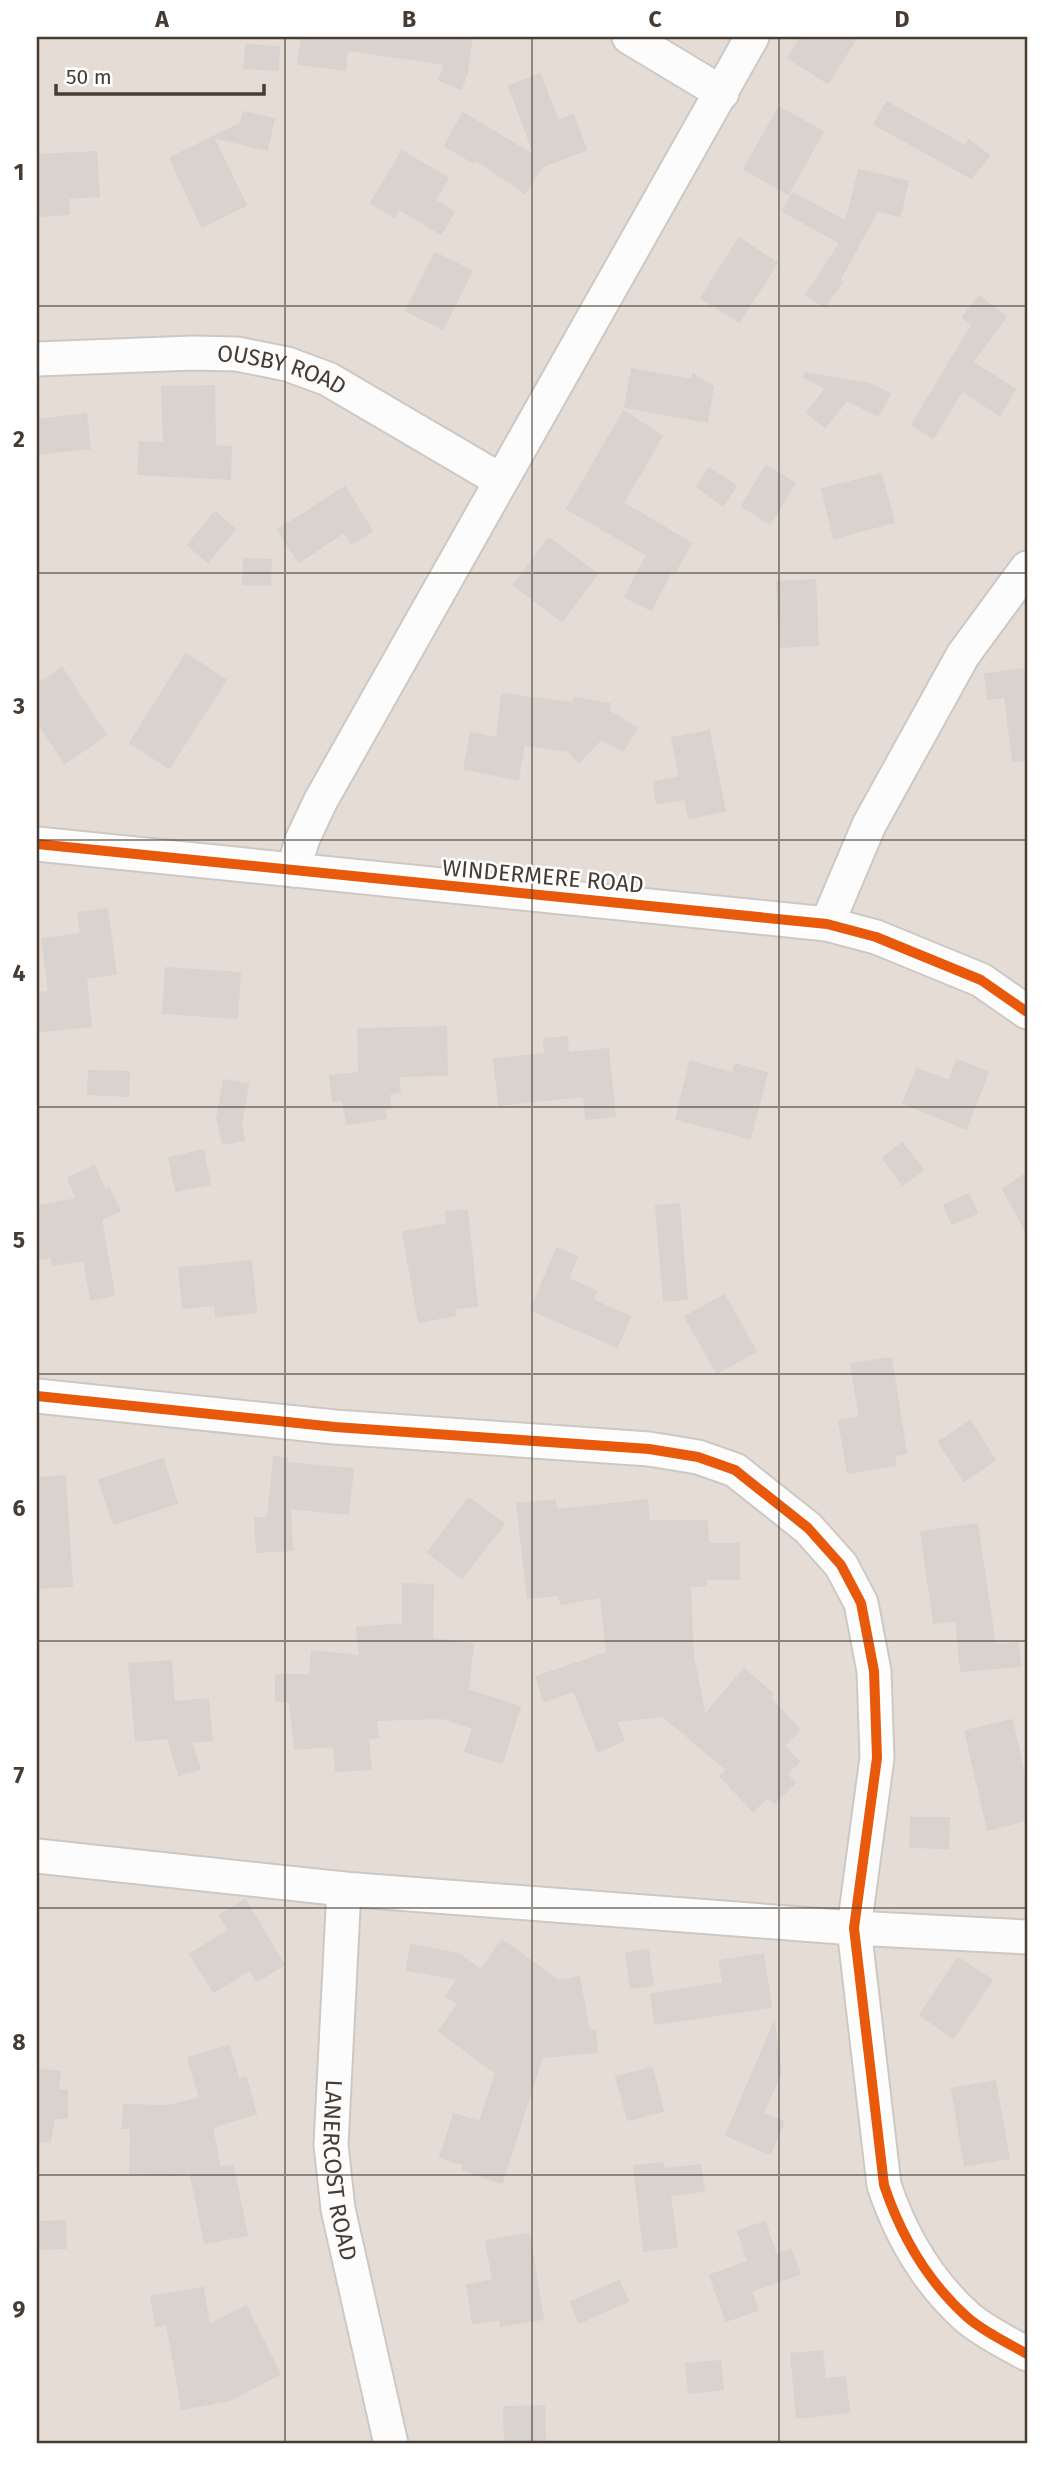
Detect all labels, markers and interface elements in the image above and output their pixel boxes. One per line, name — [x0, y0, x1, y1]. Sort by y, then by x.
text: A — [154, 5, 169, 33]
text: B — [402, 5, 416, 33]
text: C — [648, 5, 662, 33]
text: D — [895, 5, 910, 33]
scale bar — [56, 52, 264, 96]
text: 50 m — [66, 64, 112, 90]
text: 1 — [14, 158, 24, 186]
street label: OUSBY ROAD — [217, 340, 351, 401]
text: 2 — [13, 425, 25, 453]
text: 3 — [12, 692, 25, 720]
street label: WINDERMERE ROAD — [441, 853, 645, 899]
text: 4 — [13, 959, 26, 987]
text: 5 — [13, 1226, 25, 1254]
text: 6 — [13, 1494, 26, 1522]
text: 7 — [14, 1761, 25, 1789]
text: 8 — [12, 2028, 26, 2056]
street label: LANERCOST ROAD — [317, 2079, 363, 2263]
text: 9 — [13, 2295, 26, 2323]

